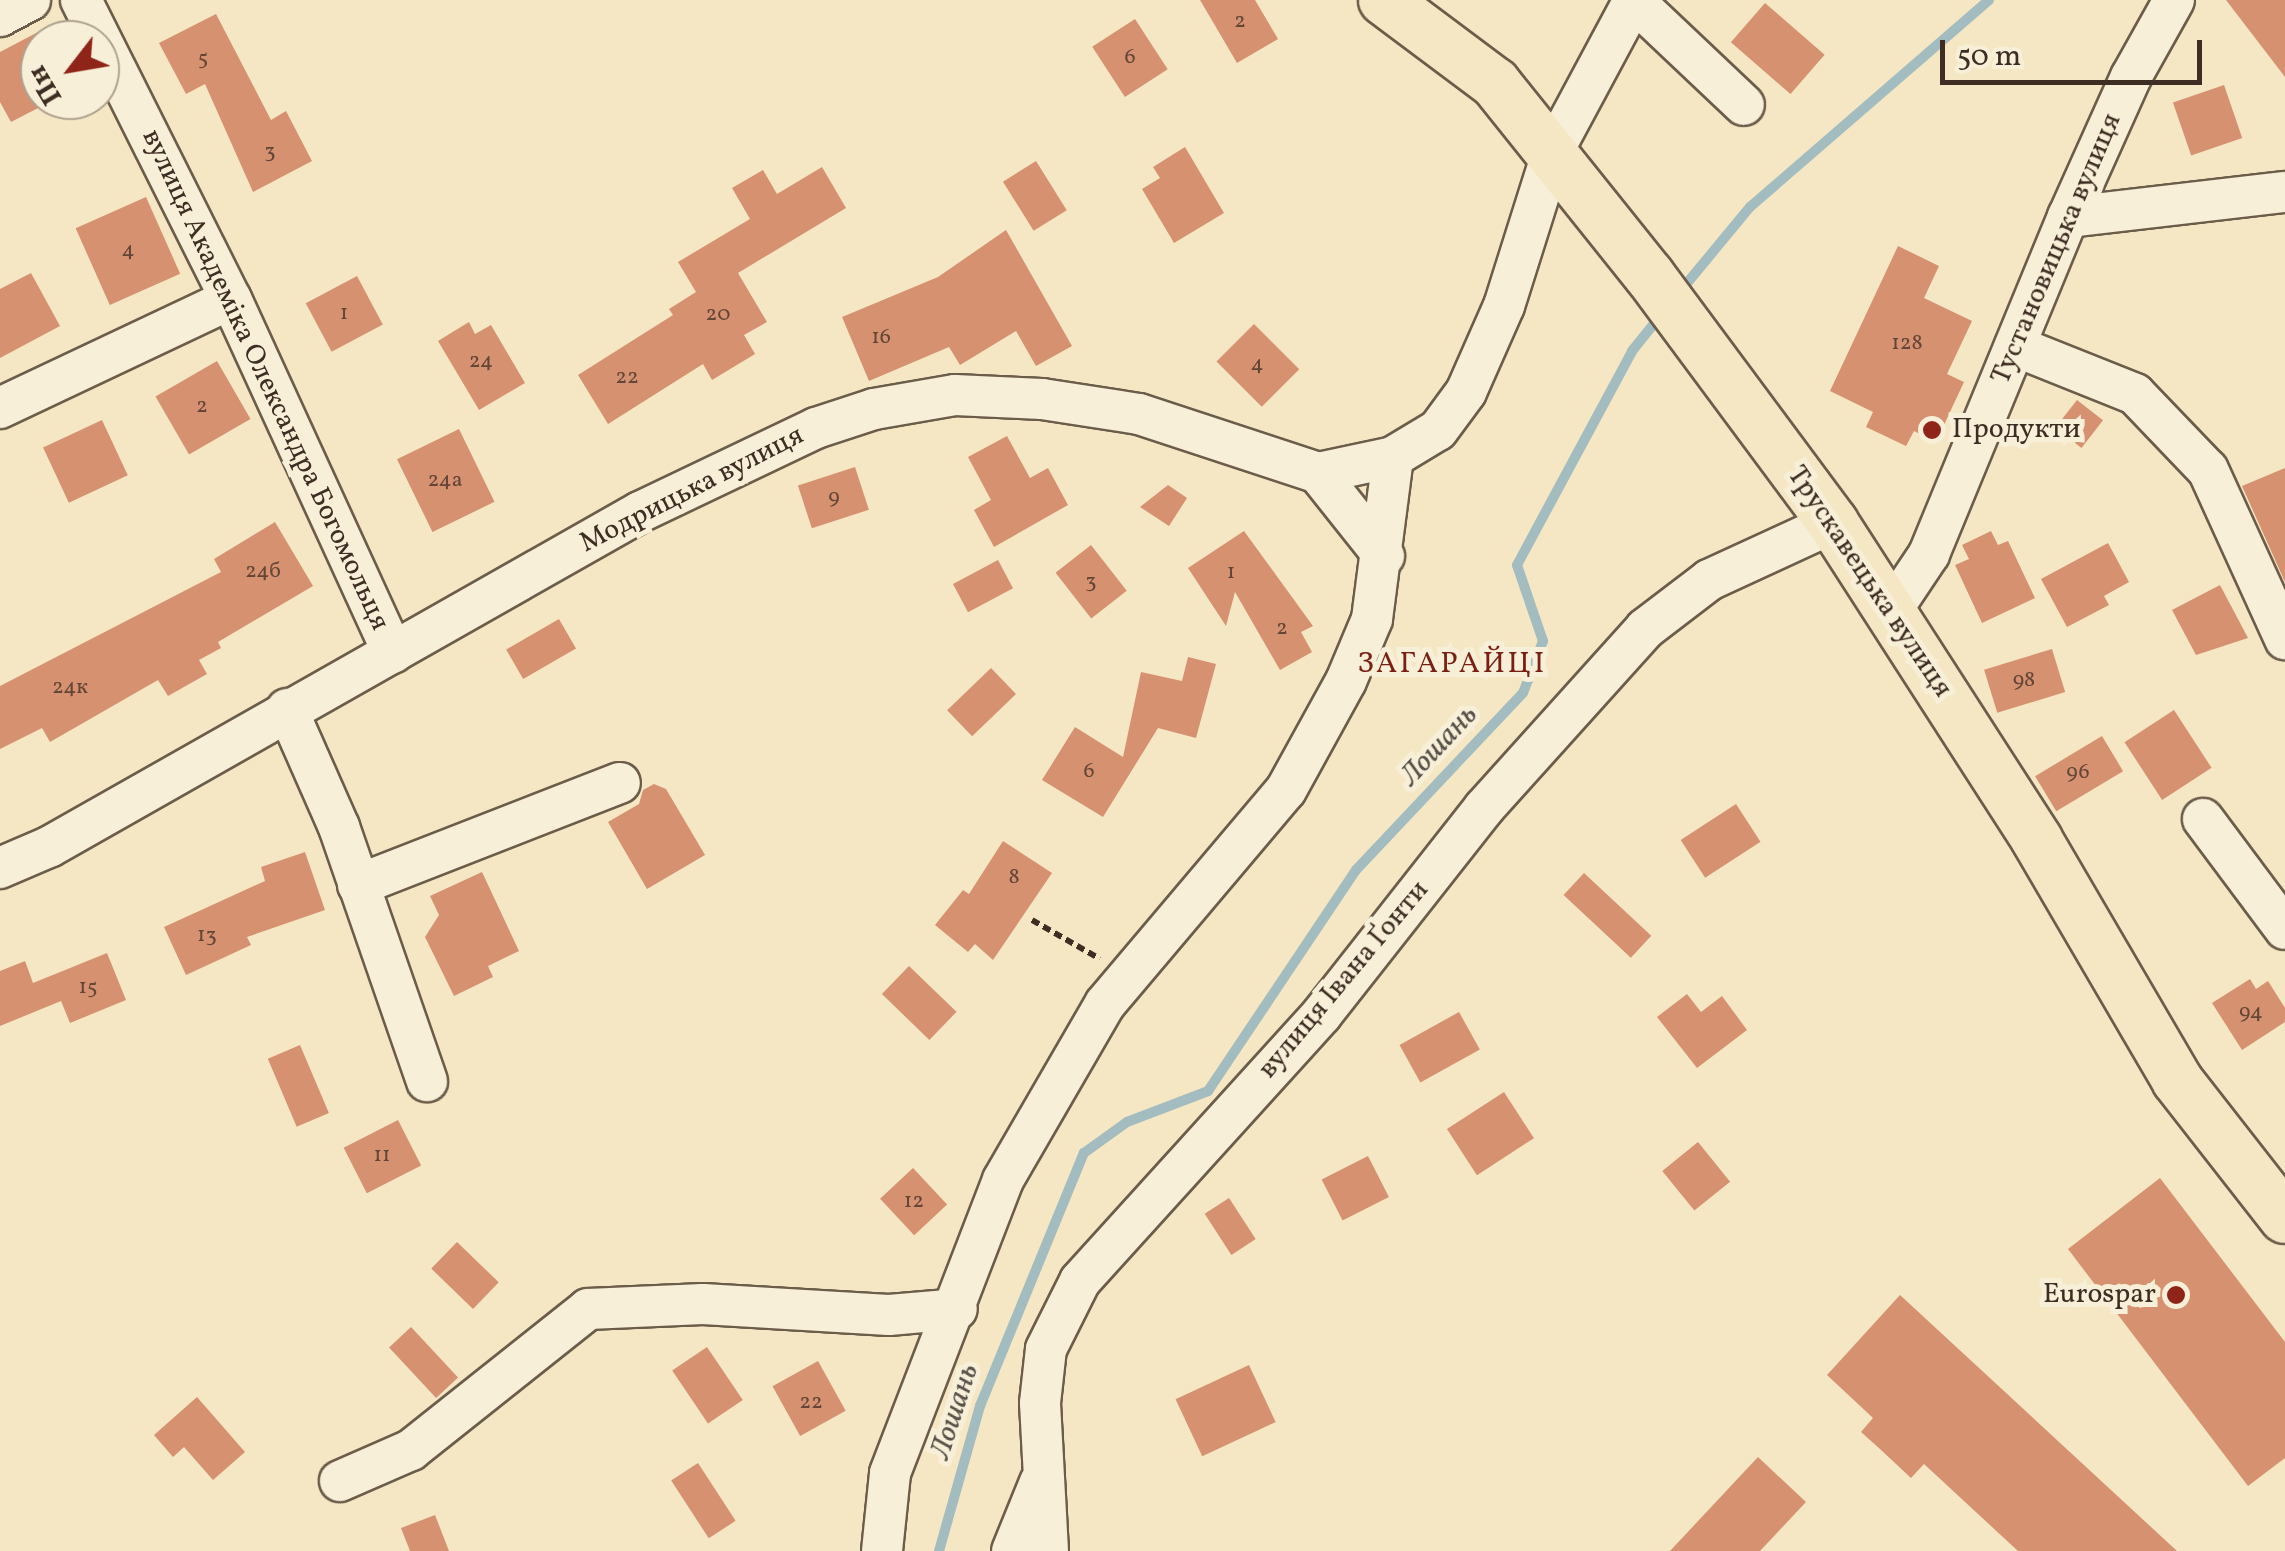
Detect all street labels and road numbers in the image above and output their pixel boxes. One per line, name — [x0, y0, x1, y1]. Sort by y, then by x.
street label: Тустановицька вулиця — [1985, 109, 2129, 389]
street label: вулиця Академіка Олександра Богомольця — [134, 124, 396, 636]
street label: Модрицька вулиця — [575, 419, 809, 561]
street label: Трускавецька вулиця — [1779, 460, 1959, 704]
street label: вулиця Івана Ґонти — [1252, 874, 1436, 1086]

